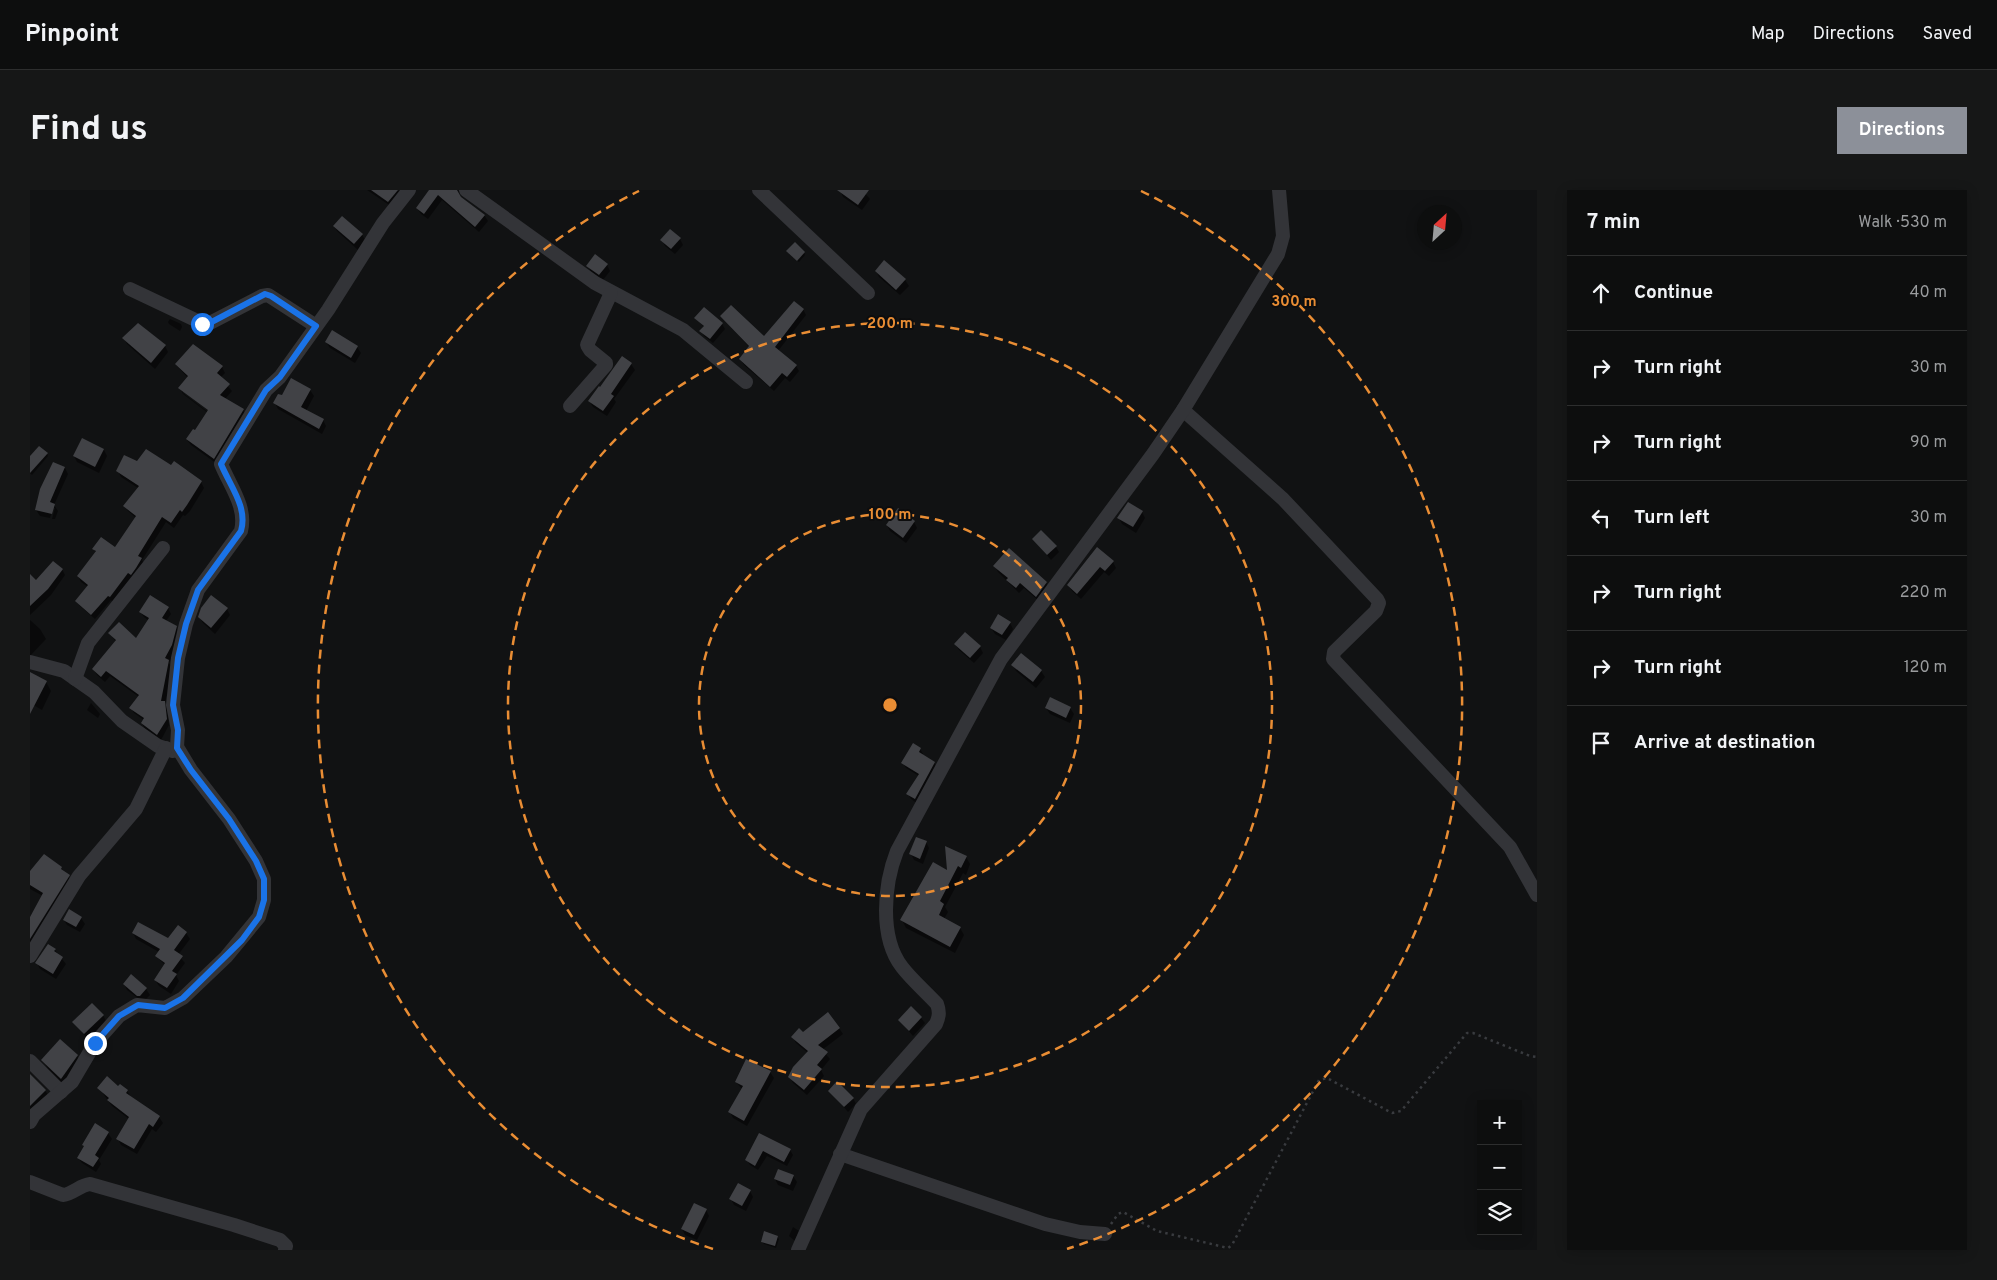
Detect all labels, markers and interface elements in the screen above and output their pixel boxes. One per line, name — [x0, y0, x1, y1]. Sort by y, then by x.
text: Pinpoint — [25, 20, 119, 50]
text: Map — [1751, 23, 1785, 46]
text: Directions — [1813, 23, 1895, 46]
text: Saved — [1923, 23, 1972, 46]
button: Directions — [1837, 107, 1967, 154]
text: Find us — [30, 108, 148, 152]
north arrow — [1417, 205, 1462, 250]
text: 7 min — [1587, 209, 1640, 236]
text: Walk · 530 m — [1858, 213, 1947, 233]
icon: ahead — [1587, 279, 1615, 307]
text: Continue — [1634, 281, 1713, 305]
text: 40 m — [1909, 283, 1947, 303]
text: 300 m — [1271, 293, 1317, 312]
route start — [191, 313, 214, 336]
text: 200 m — [867, 315, 913, 334]
icon: right — [1587, 354, 1615, 382]
text: Turn right — [1634, 356, 1722, 380]
text: 30 m — [1910, 358, 1947, 378]
icon: right — [1587, 429, 1615, 457]
text: Turn right — [1634, 431, 1722, 455]
text: 90 m — [1910, 433, 1947, 453]
icon: left — [1587, 504, 1615, 532]
text: 100 m — [869, 506, 911, 525]
text: Turn left — [1634, 506, 1710, 530]
text: 30 m — [1910, 508, 1947, 528]
icon: right — [1587, 579, 1615, 607]
text: Turn right — [1634, 581, 1722, 605]
text: 220 m — [1900, 583, 1947, 603]
icon: right — [1587, 654, 1615, 682]
text: Turn right — [1634, 656, 1722, 680]
text: 120 m — [1904, 658, 1947, 678]
centre of rings — [881, 696, 899, 714]
icon: arrive — [1587, 729, 1615, 757]
text: Arrive at destination — [1634, 731, 1815, 755]
route end — [84, 1032, 107, 1055]
map controls — [1477, 1100, 1522, 1235]
button: + — [1477, 1100, 1522, 1145]
button: − — [1477, 1145, 1522, 1190]
button: layers — [1477, 1190, 1522, 1235]

